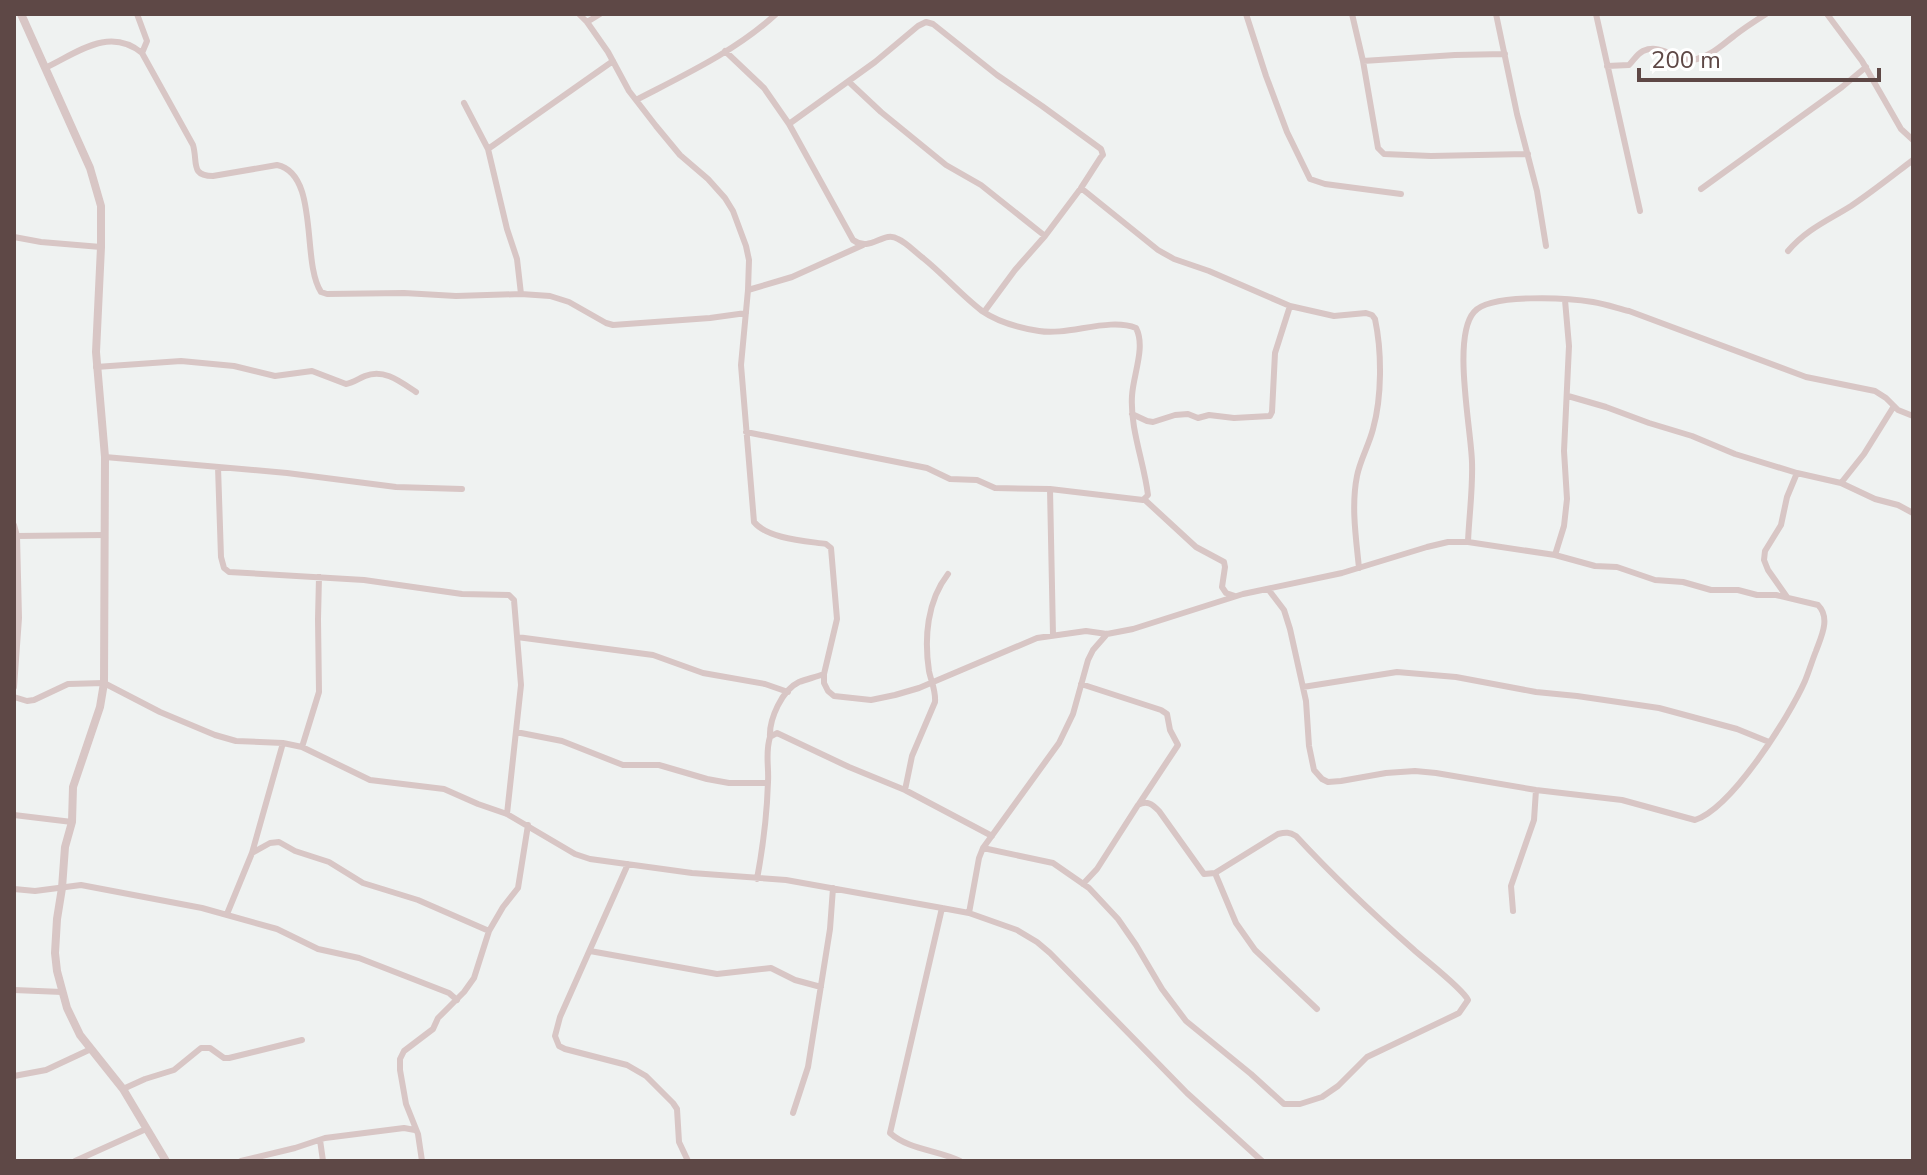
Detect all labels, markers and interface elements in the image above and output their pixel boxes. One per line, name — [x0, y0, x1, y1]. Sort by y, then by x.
scale bar — [1639, 32, 1879, 82]
text: 200 m — [1651, 44, 1721, 76]

